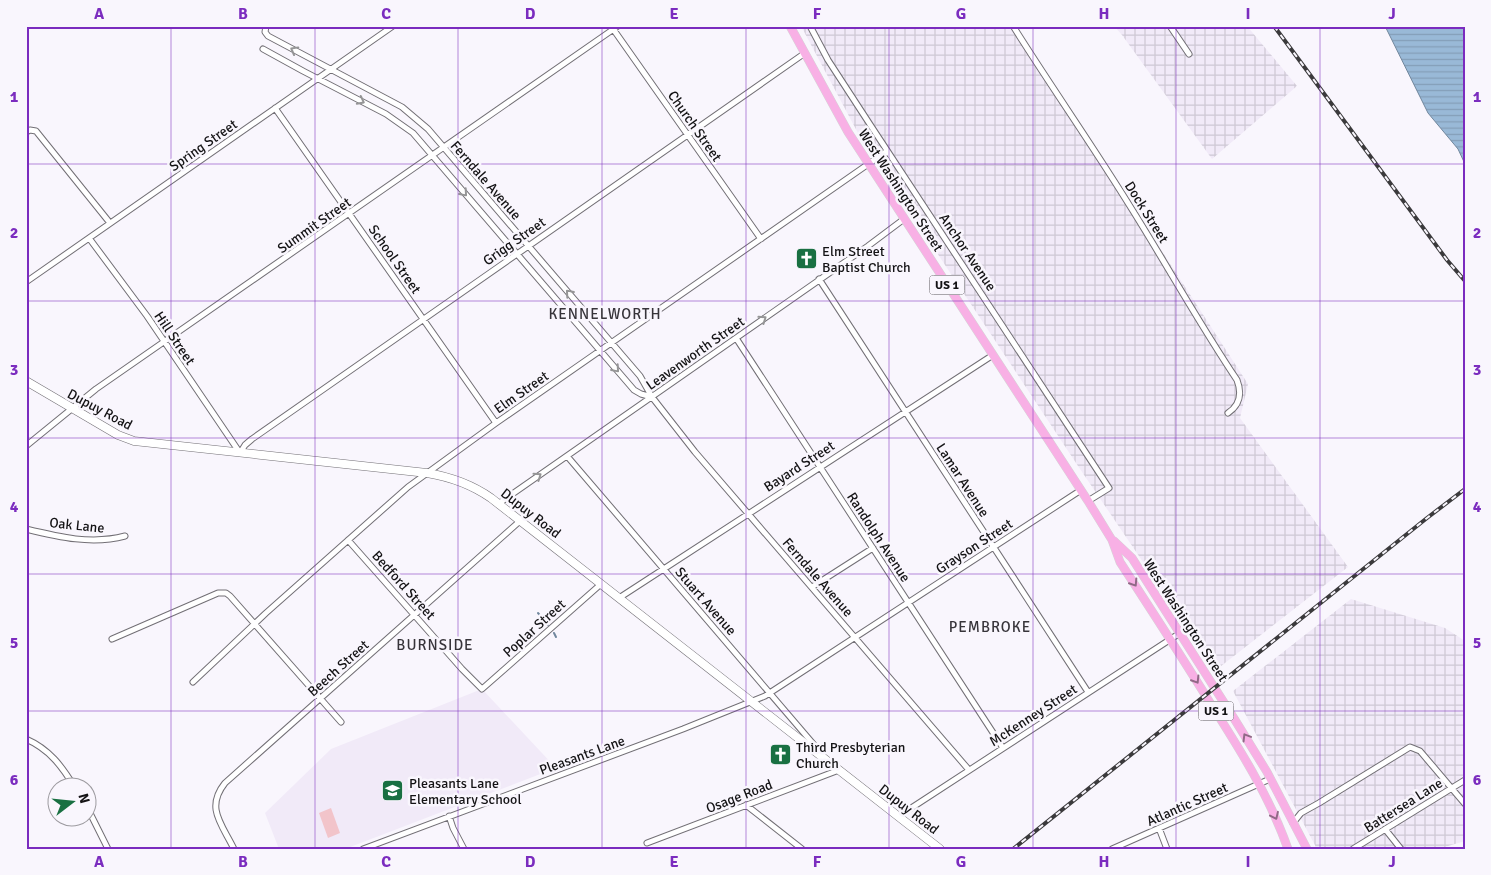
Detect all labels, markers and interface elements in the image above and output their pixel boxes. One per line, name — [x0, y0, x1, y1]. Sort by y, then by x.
text: A — [94, 4, 105, 24]
text: B — [238, 4, 248, 24]
text: C — [381, 4, 391, 24]
text: D — [525, 4, 536, 24]
text: E — [669, 4, 679, 24]
text: F — [813, 4, 822, 24]
text: G — [956, 4, 966, 24]
text: H — [1099, 4, 1109, 24]
text: I — [1245, 4, 1251, 24]
text: J — [1388, 4, 1396, 24]
one-way arrow — [291, 46, 300, 56]
text: 1 — [10, 87, 19, 107]
text: 1 — [1473, 87, 1482, 107]
street label: Church Street — [664, 88, 725, 165]
one-way arrow — [355, 95, 364, 105]
street label: Spring Street — [166, 116, 241, 175]
street label: West Washington Street — [855, 126, 947, 255]
street label: Ferndale Avenue — [447, 137, 525, 223]
street label: Dock Street — [1121, 178, 1172, 246]
one-way arrow — [458, 187, 467, 196]
street label: Summit Street — [274, 194, 354, 257]
street label: Anchor Avenue — [935, 210, 1000, 294]
street label: Grigg Street — [480, 214, 549, 269]
street label: School Street — [365, 222, 425, 297]
text: 2 — [10, 223, 18, 243]
text: 2 — [1473, 223, 1481, 243]
place label: Elm Street Baptist Church — [822, 243, 911, 276]
church icon: Elm Street Baptist Church — [794, 247, 818, 271]
road number: US 1 — [930, 276, 964, 294]
one-way arrow — [565, 290, 574, 299]
district label: KENNELWORTH — [548, 305, 662, 323]
street label: Hill Street — [151, 308, 199, 368]
street label: Leavenworth Street — [643, 313, 748, 394]
one-way arrow — [757, 316, 767, 325]
text: 3 — [10, 360, 18, 380]
text: 3 — [1473, 360, 1481, 380]
one-way arrow — [610, 363, 619, 372]
street label: Elm Street — [491, 367, 552, 417]
street label: Dupuy Road — [64, 385, 135, 434]
street label: Bayard Street — [761, 437, 838, 496]
street label: Lamar Avenue — [932, 440, 993, 520]
one-way arrow — [532, 473, 542, 482]
street label: Dupuy Road — [497, 485, 564, 542]
street label: Randolph Avenue — [843, 489, 914, 585]
text: 4 — [10, 497, 19, 517]
text: 4 — [1473, 497, 1482, 517]
street label: Oak Lane — [49, 514, 105, 537]
street label: Grayson Street — [933, 515, 1016, 578]
street label: Ferndale Avenue — [779, 534, 857, 620]
street label: Bedford Street — [368, 547, 439, 623]
street label: West Washington Street — [1140, 556, 1232, 685]
street label: Stuart Avenue — [671, 564, 740, 639]
one-way arrow — [1128, 577, 1137, 587]
street label: Poplar Street — [500, 596, 569, 661]
district label: PEMBROKE — [949, 618, 1031, 636]
text: 5 — [10, 633, 18, 653]
text: 5 — [1473, 633, 1481, 653]
street label: Beech Street — [304, 636, 372, 700]
district label: BURNSIDE — [396, 636, 474, 654]
one-way arrow — [1190, 675, 1200, 684]
street label: McKenney Street — [986, 681, 1080, 750]
road number: US 1 — [1198, 701, 1234, 720]
street label: Pleasants Lane — [537, 732, 627, 779]
one-way arrow — [1242, 734, 1252, 743]
place label: Third Presbyterian Church — [796, 739, 905, 772]
church icon: Third Presbyterian Church — [768, 743, 792, 767]
text: 6 — [10, 770, 19, 790]
text: 6 — [1473, 770, 1482, 790]
place label: Pleasants Lane Elementary School — [409, 775, 522, 808]
street label: Battersea Lane — [1361, 775, 1446, 836]
street label: Osage Road — [704, 776, 775, 817]
north arrow — [48, 778, 98, 828]
school or university icon: Pleasants Lane Elementary School — [381, 779, 405, 803]
street label: Atlantic Street — [1144, 779, 1231, 830]
street label: Dupuy Road — [875, 781, 942, 838]
text: N — [75, 792, 94, 806]
one-way arrow — [1268, 811, 1279, 820]
text: A — [94, 852, 105, 872]
text: B — [238, 852, 248, 872]
text: C — [381, 852, 391, 872]
text: D — [525, 852, 536, 872]
text: E — [669, 852, 679, 872]
text: F — [813, 852, 822, 872]
text: G — [956, 852, 966, 872]
text: H — [1099, 852, 1109, 872]
text: I — [1245, 852, 1251, 872]
text: J — [1388, 852, 1396, 872]

